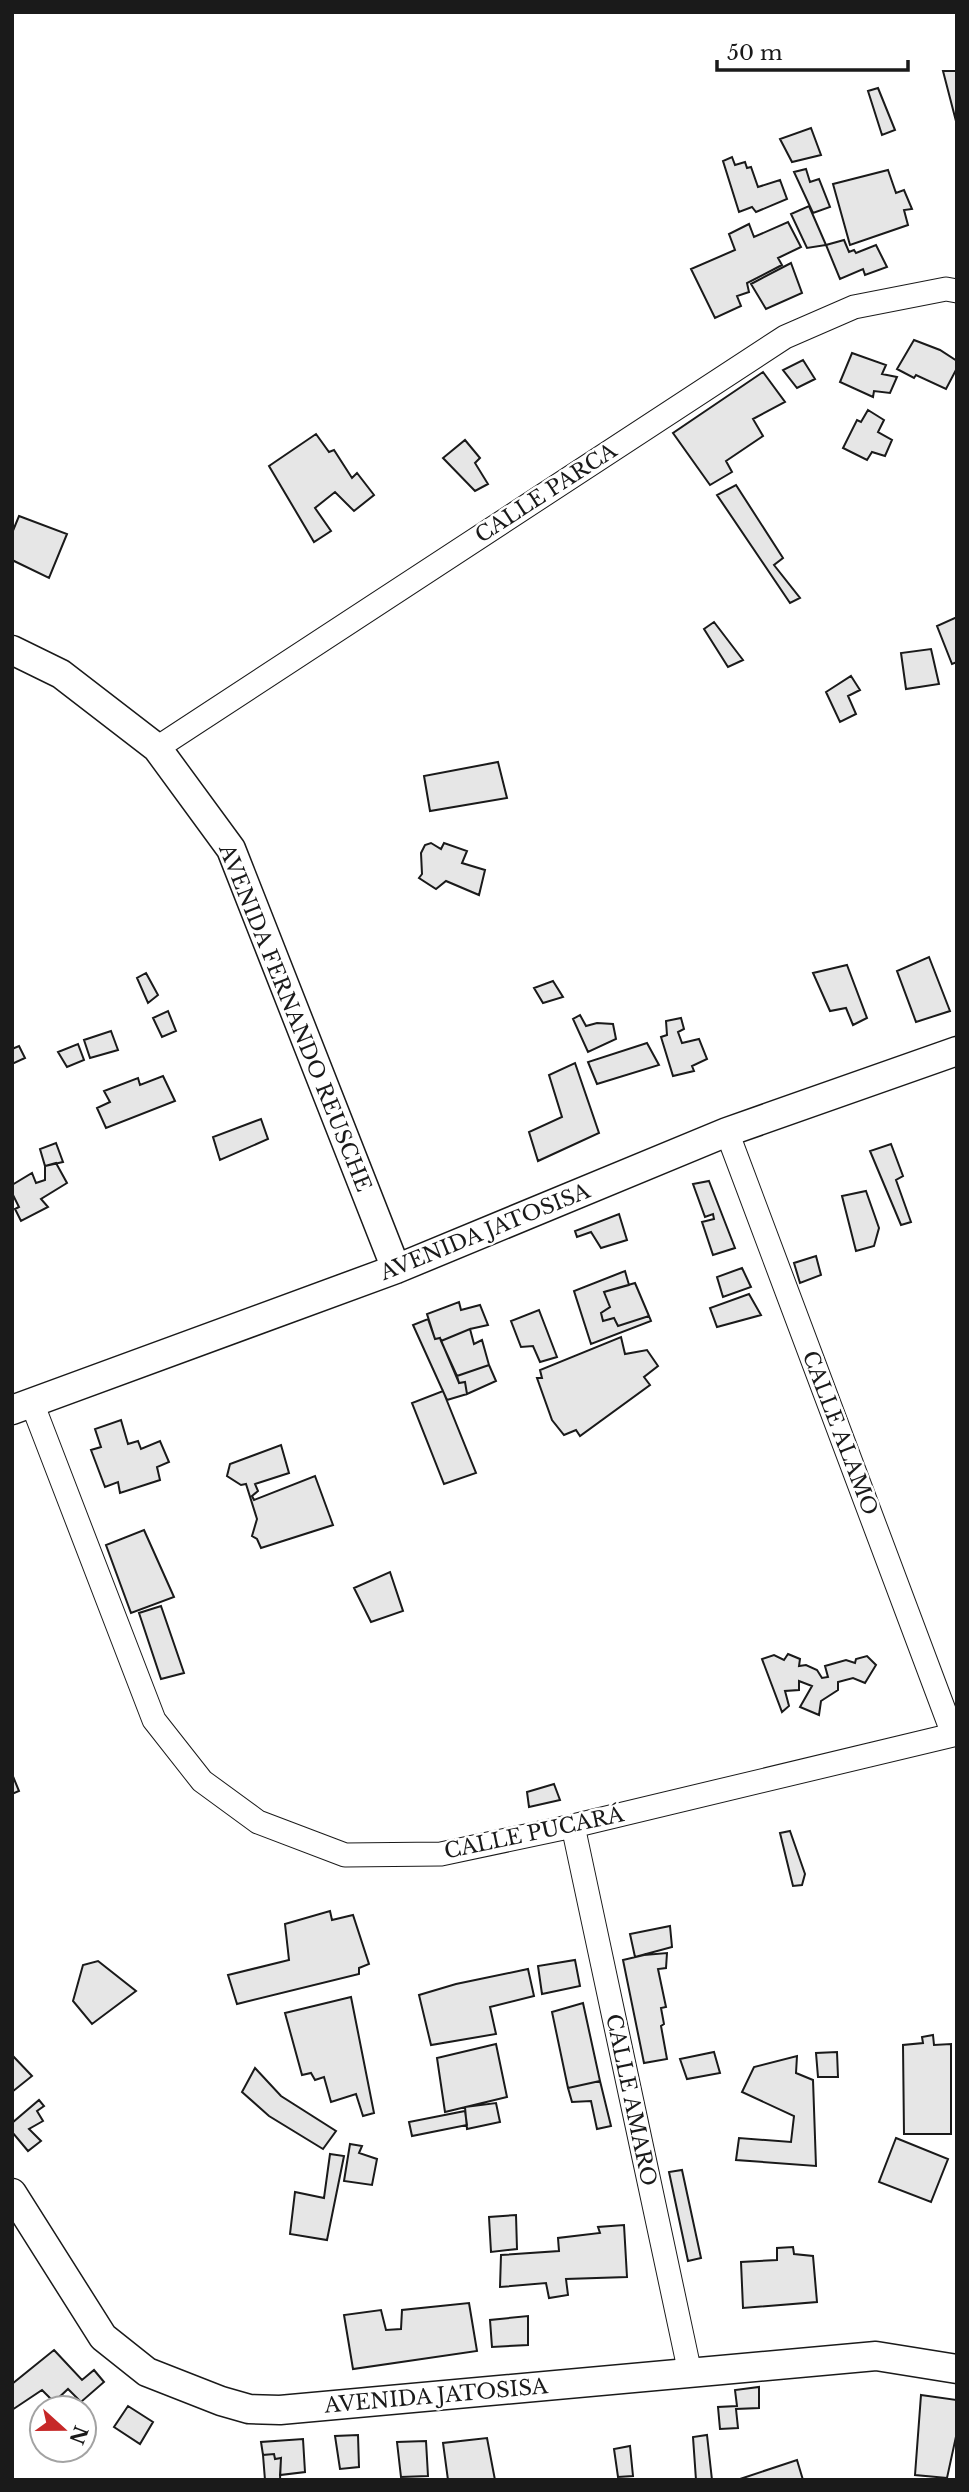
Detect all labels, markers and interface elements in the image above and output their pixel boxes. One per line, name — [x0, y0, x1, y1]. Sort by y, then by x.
scale bar — [717, 28, 908, 72]
text: 50 m — [727, 40, 783, 66]
street label: CALLE PARCA — [470, 437, 622, 548]
street label: AVENIDA FERNANDO REUSCHE — [213, 840, 377, 1195]
street label: AVENIDA JATOSISA — [375, 1178, 595, 1286]
street label: CALLE ALAMO — [797, 1347, 883, 1519]
street label: CALLE PUCARÁ — [442, 1801, 627, 1865]
street label: CALLE AMARO — [600, 2012, 662, 2188]
street label: AVENIDA JATOSISA — [322, 2373, 550, 2419]
north arrow — [28, 2394, 98, 2464]
text: N — [64, 2422, 92, 2447]

